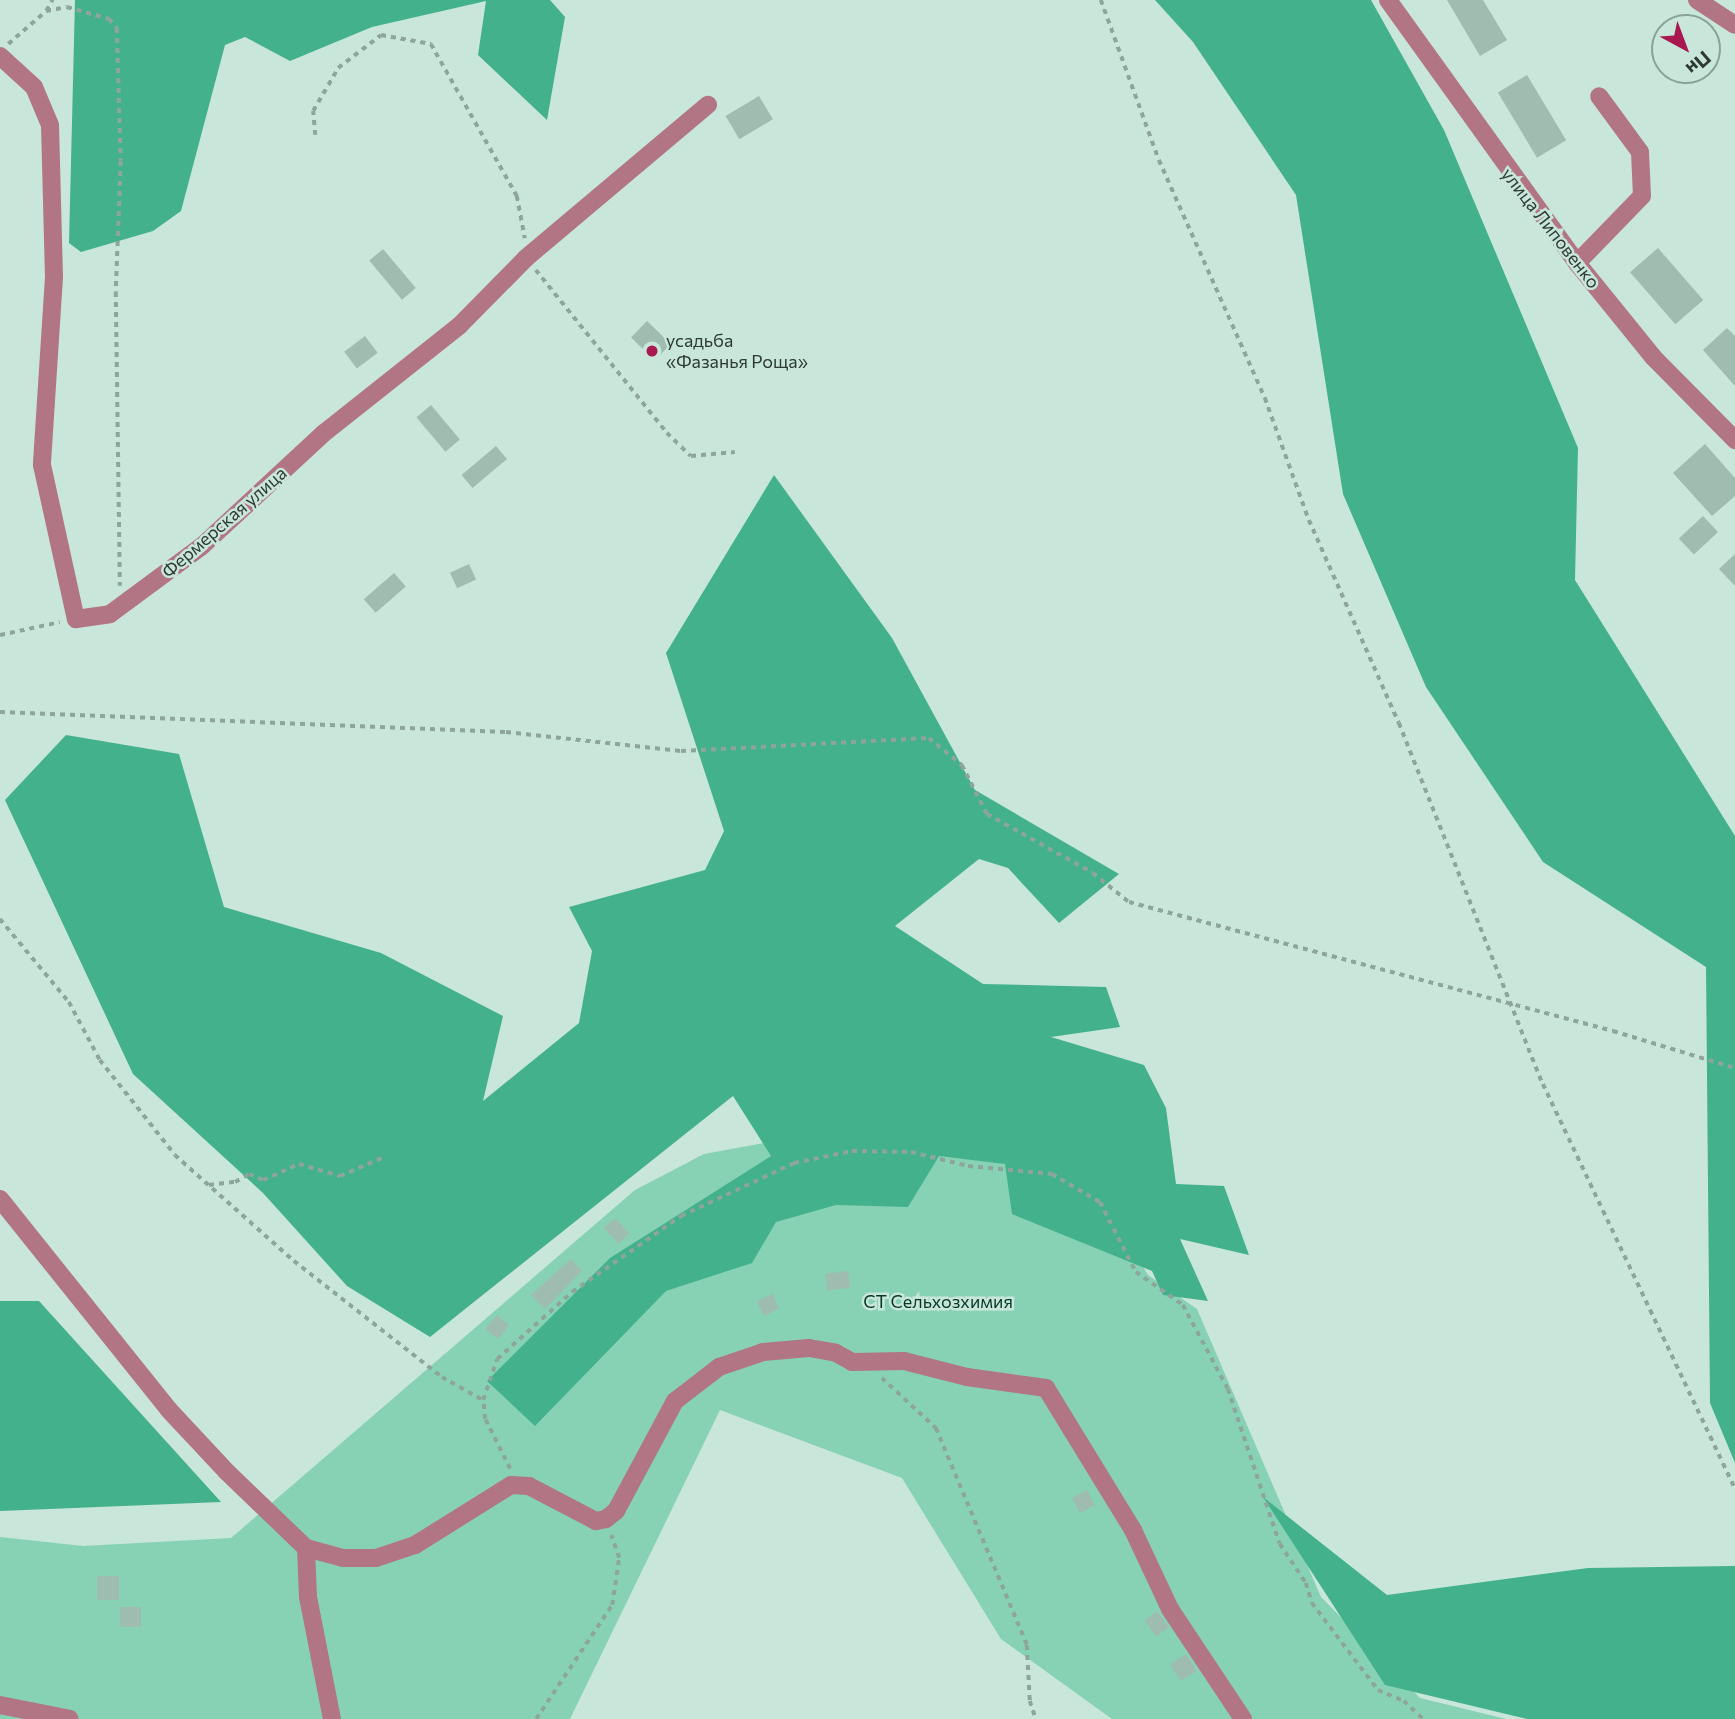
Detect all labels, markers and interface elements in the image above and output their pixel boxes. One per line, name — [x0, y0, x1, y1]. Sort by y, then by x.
north arrow — [1651, 14, 1721, 84]
text: Пн — [1682, 47, 1716, 81]
street label: улица Липовенко — [1497, 164, 1605, 292]
place label: усадьба «Фазанья Роща» — [666, 330, 808, 372]
marker: усадьба «Фазанья Роща» — [644, 343, 660, 359]
street label: Фермерская улица — [157, 462, 291, 582]
park label: СТ Сельхозхимия — [863, 1290, 1013, 1312]

